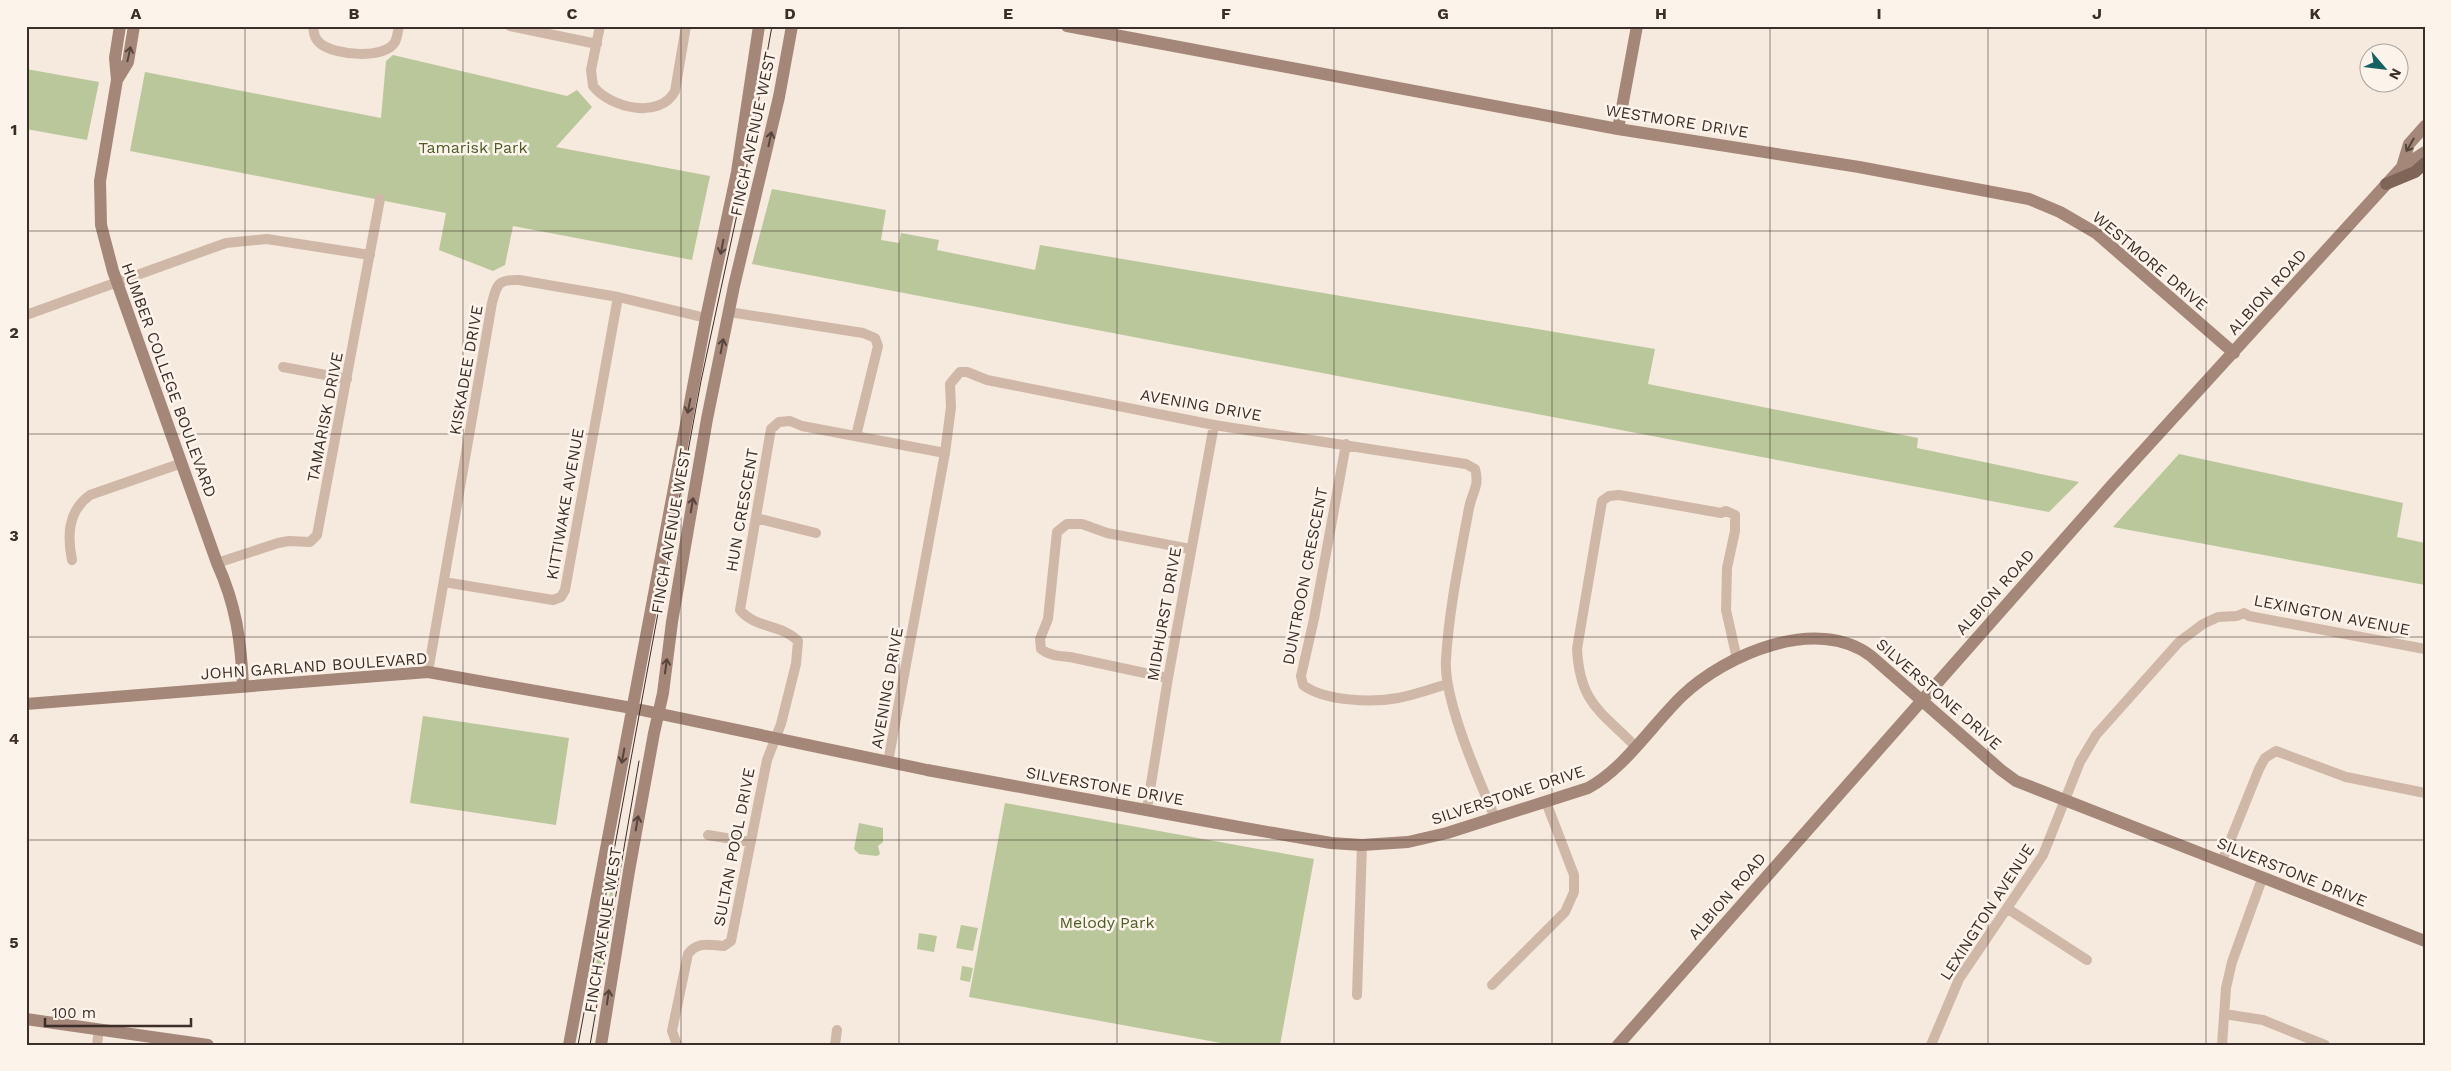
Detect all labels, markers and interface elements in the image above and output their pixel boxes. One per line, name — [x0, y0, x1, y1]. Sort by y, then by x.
text: A — [131, 4, 142, 23]
text: B — [349, 4, 360, 23]
text: C — [567, 4, 578, 23]
text: D — [784, 4, 796, 23]
text: E — [1003, 4, 1013, 23]
text: F — [1221, 4, 1231, 23]
text: G — [1437, 4, 1449, 23]
text: H — [1655, 4, 1667, 23]
text: I — [1876, 4, 1882, 23]
text: J — [2092, 4, 2102, 23]
text: K — [2309, 4, 2321, 23]
north arrow — [2358, 42, 2408, 92]
one-way arrow — [125, 47, 134, 63]
street label: FINCH AVENUE WEST — [726, 50, 780, 218]
text: N — [2386, 66, 2405, 82]
street label: WESTMORE DRIVE — [1604, 100, 1750, 142]
text: 1 — [11, 120, 17, 139]
one-way arrow — [766, 131, 775, 147]
one-way arrow — [2405, 137, 2415, 151]
park label: Tamarisk Park — [418, 138, 528, 157]
street label: WESTMORE DRIVE — [2089, 207, 2211, 315]
one-way arrow — [717, 238, 726, 254]
street label: ALBION ROAD — [2224, 245, 2310, 339]
street label: HUMBER COLLEGE BOULEVARD — [118, 260, 220, 500]
street label: KISKADEE DRIVE — [445, 304, 487, 436]
text: 2 — [9, 323, 19, 342]
one-way arrow — [718, 338, 727, 354]
street label: TAMARISK DRIVE — [303, 350, 347, 484]
street label: AVENING DRIVE — [1139, 385, 1263, 425]
one-way arrow — [684, 398, 694, 414]
street label: KITTIWAKE AVENUE — [542, 427, 588, 581]
street label: FINCH AVENUE WEST — [647, 447, 695, 615]
street label: HUN CRESCENT — [722, 447, 762, 573]
street label: DUNTROON CRESCENT — [1278, 485, 1332, 666]
one-way arrow — [687, 498, 697, 514]
text: 3 — [9, 526, 19, 545]
street label: ALBION ROAD — [1952, 545, 2038, 639]
street label: MIDHURST DRIVE — [1143, 546, 1185, 682]
street label: LEXINGTON AVENUE — [2252, 591, 2412, 639]
street label: AVENING DRIVE — [867, 626, 907, 750]
street label: SILVERSTONE DRIVE — [1872, 634, 2006, 754]
street label: JOHN GARLAND BOULEVARD — [200, 649, 428, 683]
one-way arrow — [662, 658, 672, 674]
text: 4 — [9, 729, 19, 748]
one-way arrow — [618, 748, 628, 764]
street label: SILVERSTONE DRIVE — [1429, 761, 1587, 829]
street label: SILVERSTONE DRIVE — [1025, 763, 1185, 809]
street label: SULTAN POOL DRIVE — [709, 766, 759, 928]
one-way arrow — [633, 815, 643, 831]
street label: SILVERSTONE DRIVE — [2214, 833, 2370, 911]
street label: LEXINGTON AVENUE — [1936, 840, 2038, 984]
street label: FINCH AVENUE WEST — [581, 846, 626, 1014]
street label: ALBION ROAD — [1684, 849, 1770, 943]
park label: Melody Park — [1059, 913, 1155, 932]
text: 5 — [9, 933, 19, 952]
one-way arrow — [603, 989, 613, 1005]
scale bar — [45, 996, 191, 1028]
text: 100 m — [52, 1004, 96, 1022]

